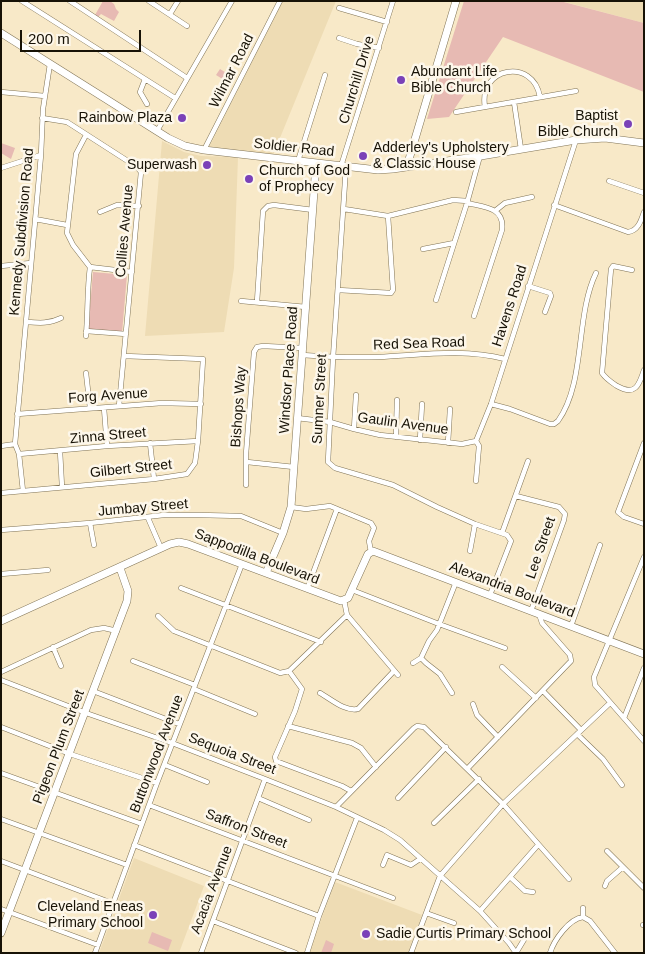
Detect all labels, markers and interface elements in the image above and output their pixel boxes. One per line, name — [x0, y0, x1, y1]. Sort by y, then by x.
scale bar — [22, 20, 144, 52]
text: 200 m — [28, 30, 70, 47]
street label: Wilmar Road — [206, 31, 258, 111]
street label: Churchill Drive — [336, 34, 378, 126]
place label: Abundant Life Bible Church — [411, 64, 497, 96]
marker: Abundant Life Bible Church — [395, 74, 407, 86]
place label: Baptist Bible Church — [538, 108, 618, 140]
place label: Rainbow Plaza — [79, 110, 172, 126]
marker: Rainbow Plaza — [176, 112, 188, 124]
marker: Baptist Bible Church — [622, 118, 634, 130]
street label: Soldier Road — [253, 135, 335, 161]
place label: Adderley's Upholstery & Classic House — [373, 140, 509, 172]
street label: Kennedy Subdivision Road — [6, 148, 38, 316]
marker: Adderley's Upholstery & Classic House — [357, 150, 369, 162]
place label: Superwash — [127, 157, 197, 173]
marker: Superwash — [201, 159, 213, 171]
place label: Church of God of Prophecy — [259, 163, 350, 196]
marker: Church of God of Prophecy — [243, 173, 255, 185]
street label: Collies Avenue — [113, 184, 137, 278]
street label: Havens Road — [489, 263, 531, 349]
street label: Windsor Place Road — [276, 306, 302, 434]
street label: Red Sea Road — [373, 334, 465, 354]
street label: Sumner Street — [309, 353, 331, 445]
street label: Bishops Way — [228, 366, 250, 448]
street label: Forg Avenue — [68, 385, 148, 407]
street label: Gaulin Avenue — [356, 409, 450, 439]
street label: Zinna Street — [69, 424, 147, 448]
street label: Gilbert Street — [89, 456, 173, 482]
street label: Jumbay Street — [97, 496, 189, 520]
street label: Lee Street — [523, 515, 559, 581]
street label: Sappodilla Boulevard — [192, 525, 322, 589]
street label: Alexandria Boulevard — [447, 558, 577, 622]
street label: Pigeon Plum Street — [30, 688, 88, 806]
street label: Buttonwood Avenue — [127, 693, 187, 815]
street label: Sequoia Street — [186, 730, 278, 778]
street label: Saffron Street — [203, 806, 289, 852]
street label: Acacia Avenue — [187, 844, 237, 936]
place label: Cleveland Eneas Primary School — [37, 899, 143, 932]
marker: Cleveland Eneas Primary School — [147, 909, 159, 921]
place label: Sadie Curtis Primary School — [376, 926, 551, 942]
marker: Sadie Curtis Primary School — [360, 928, 372, 940]

